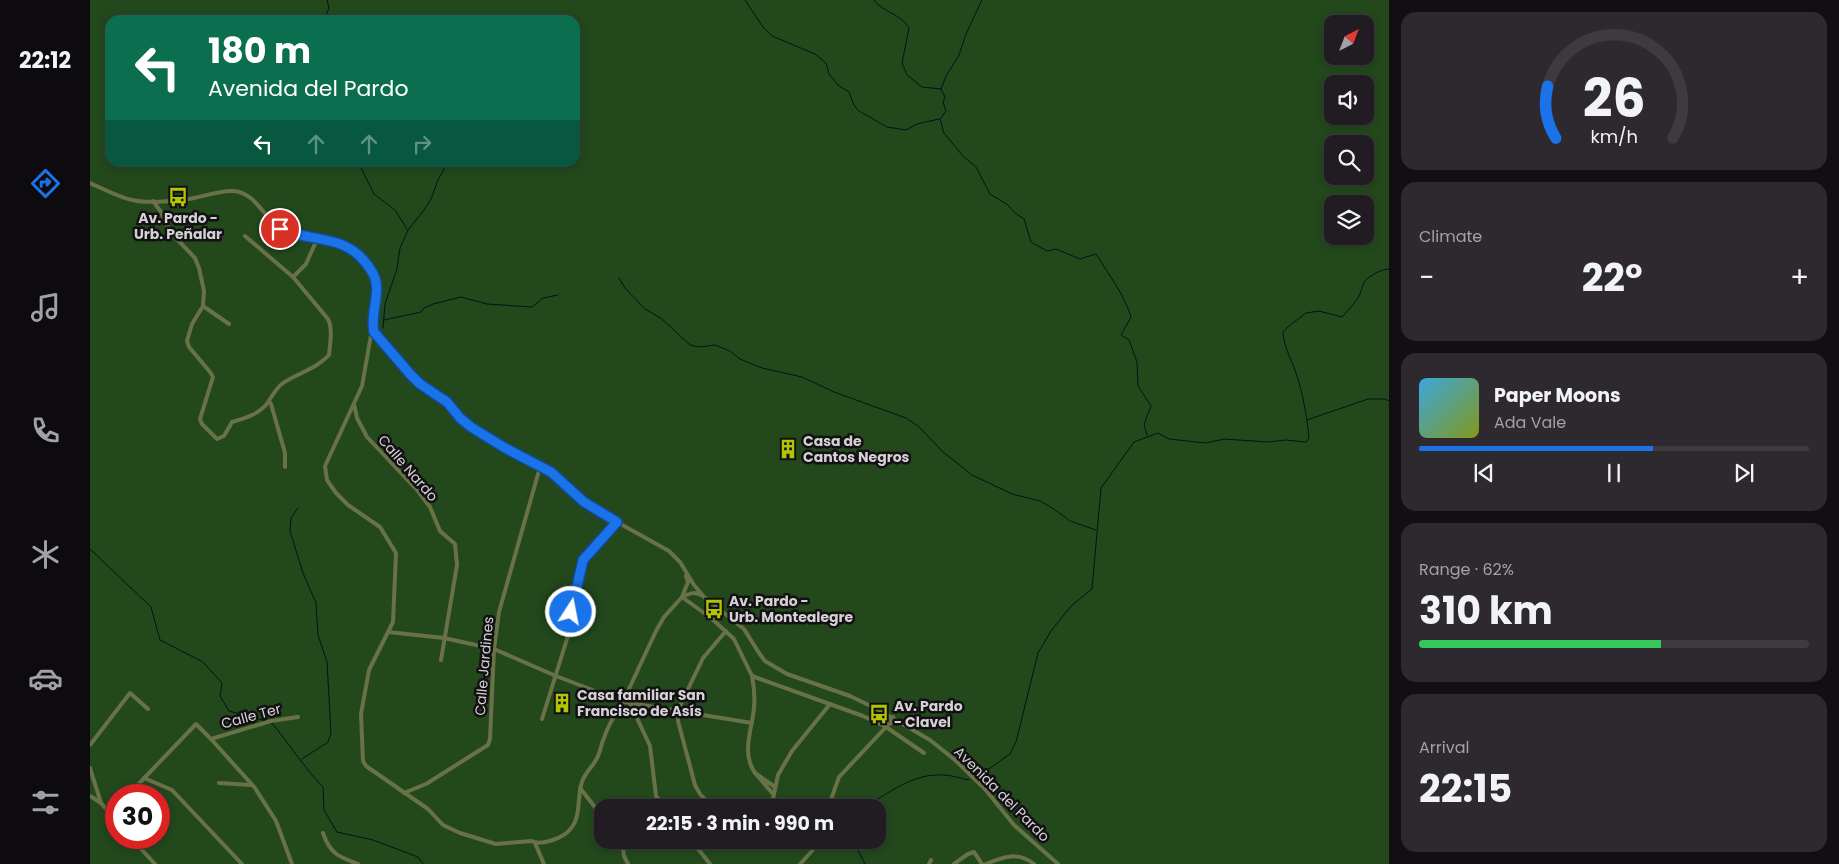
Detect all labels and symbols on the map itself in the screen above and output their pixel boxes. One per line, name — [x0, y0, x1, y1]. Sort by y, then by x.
north arrow — [1324, 15, 1374, 65]
bus stop icon: Av. Pardo - Urb. Peñalar — [167, 186, 189, 208]
place label: Av. Pardo - Urb. Peñalar — [134, 208, 222, 244]
pin — [259, 208, 301, 250]
street label: Calle Nardo — [373, 430, 443, 506]
place label: Casa de Cantos Negros — [803, 431, 910, 467]
building icon: Casa de Cantos Negros — [777, 438, 799, 460]
position arrow — [544, 585, 596, 637]
place label: Av. Pardo - Urb. Montealegre — [729, 591, 854, 627]
bus stop icon: Av. Pardo - Urb. Montealegre — [703, 598, 725, 620]
street label: Calle Jardines — [470, 616, 498, 716]
place label: Casa familiar San Francisco de Asís — [577, 685, 705, 721]
building icon: Casa familiar San Francisco de Asís — [551, 692, 573, 714]
place label: Av. Pardo - Clavel — [894, 696, 963, 732]
street label: Calle Ter — [219, 698, 283, 734]
bus stop icon: Av. Pardo - Clavel — [868, 703, 890, 725]
street label: Avenida del Pardo — [950, 742, 1054, 846]
speed limit sign: 30 — [105, 784, 170, 849]

